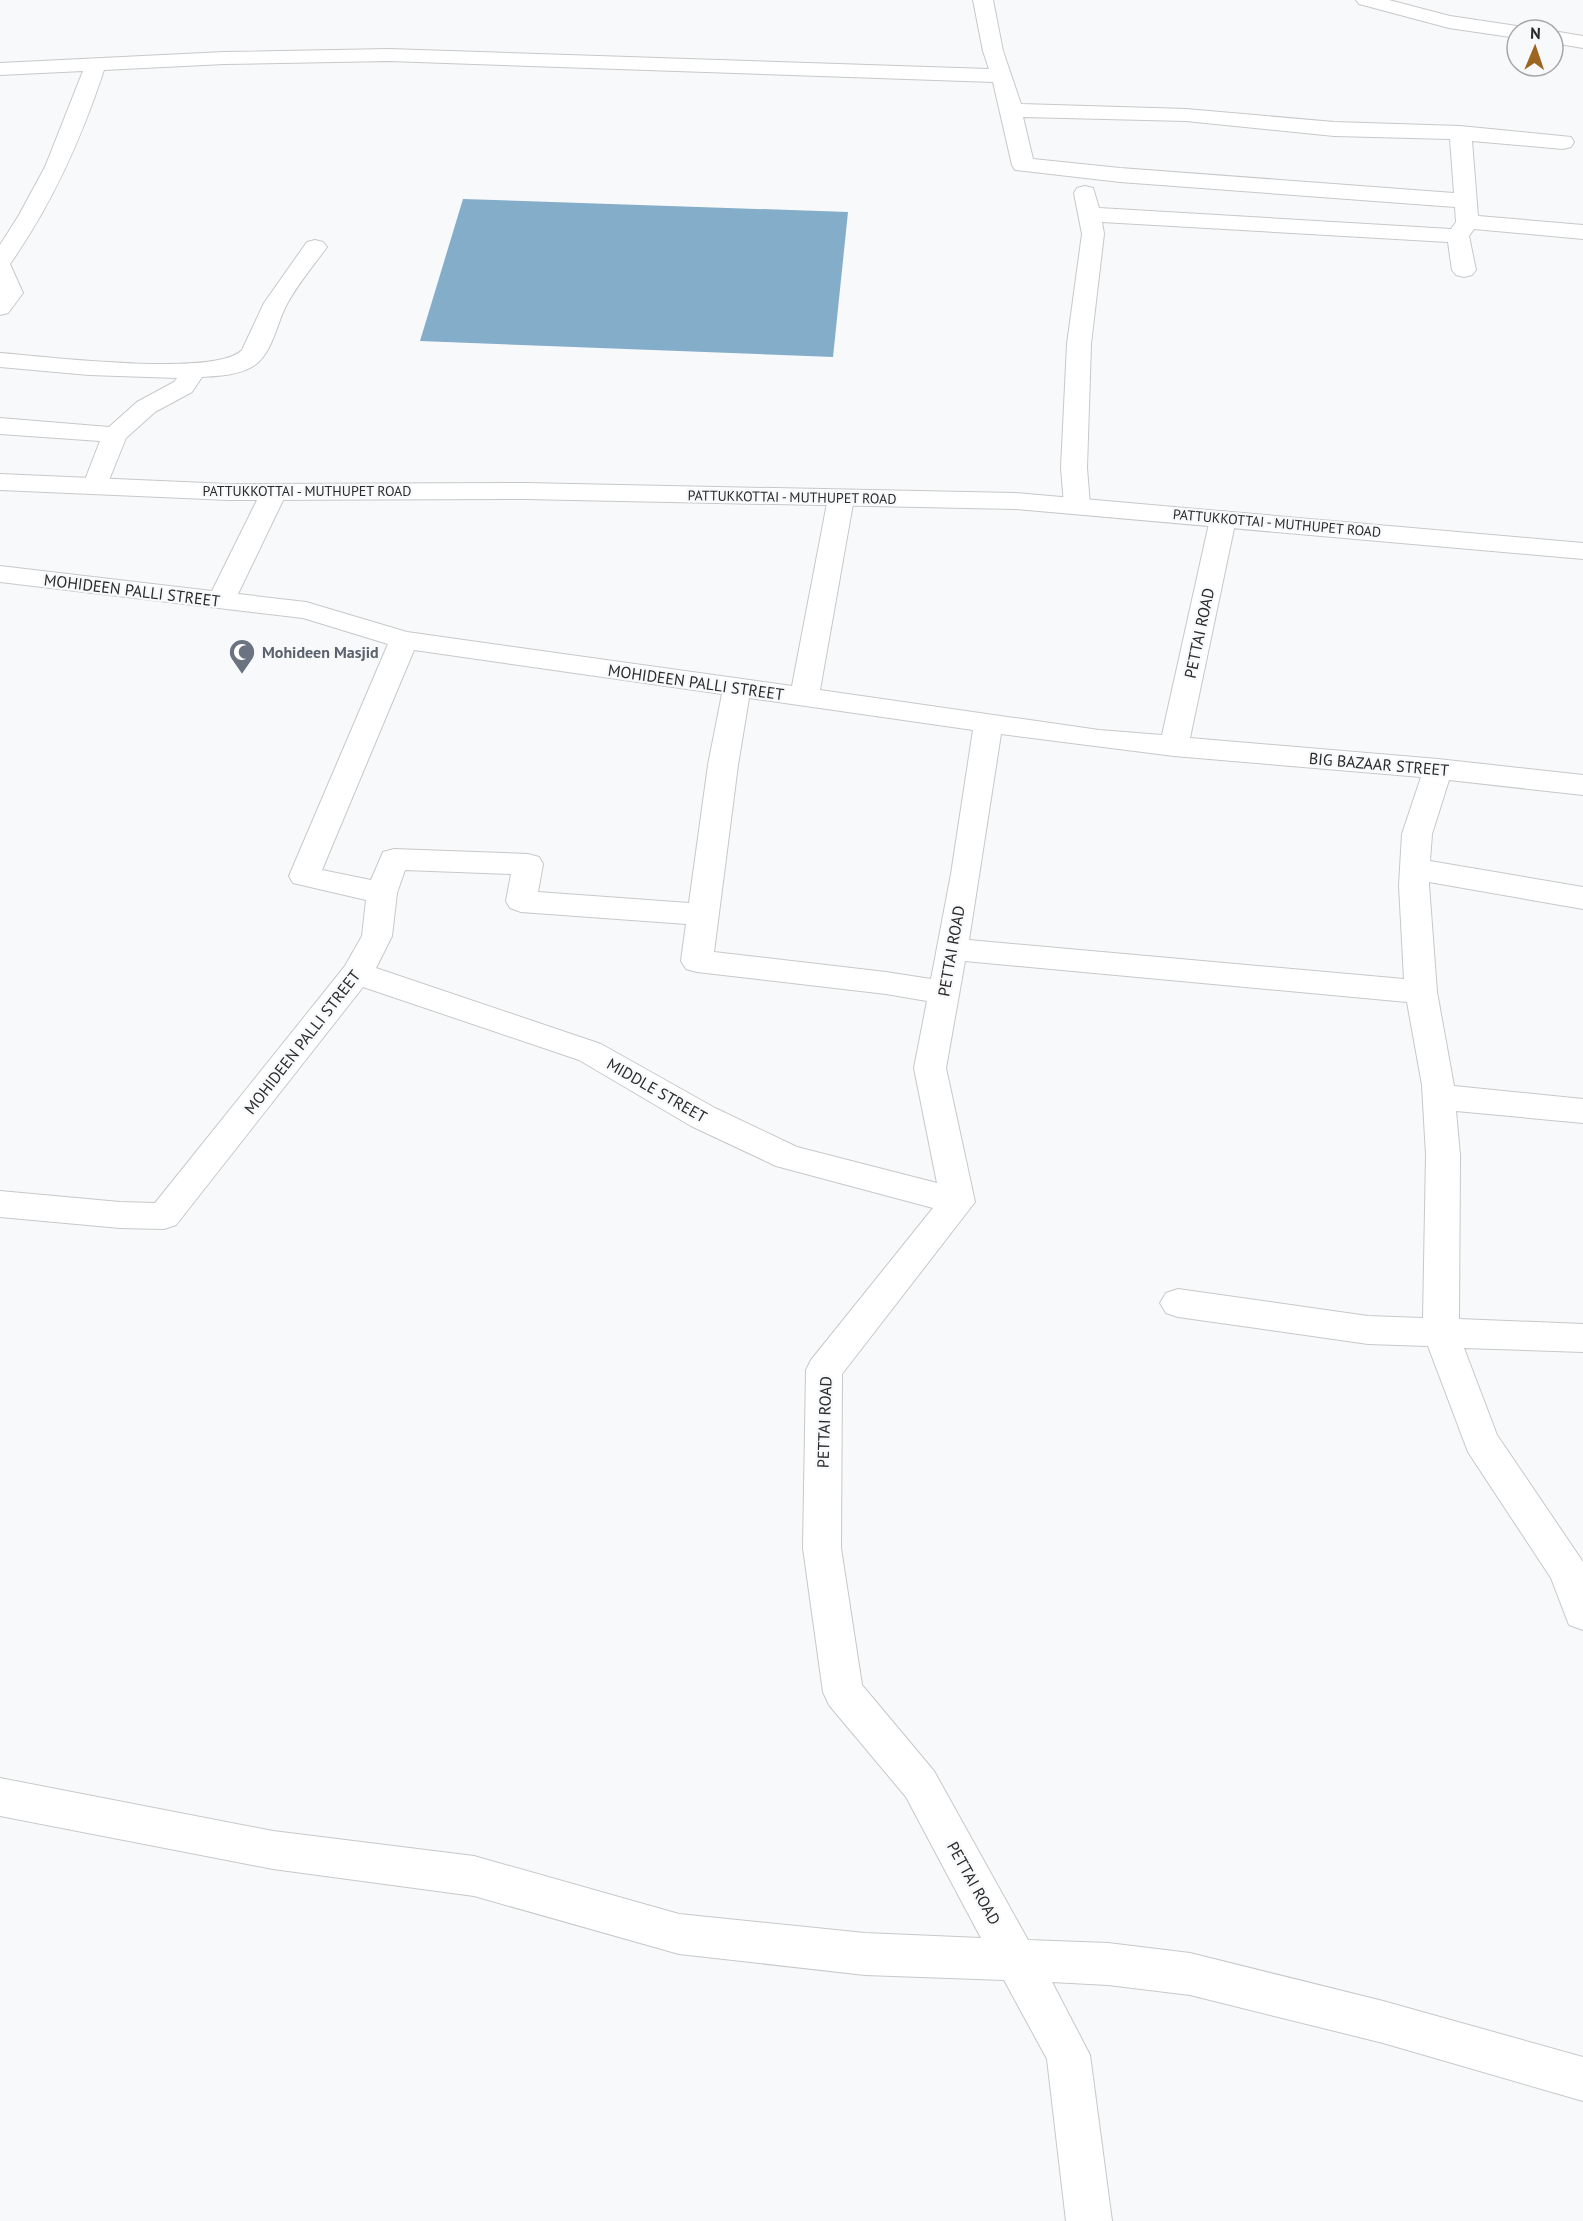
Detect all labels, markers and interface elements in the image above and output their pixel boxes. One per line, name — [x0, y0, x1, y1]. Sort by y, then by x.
north arrow — [1505, 18, 1565, 78]
text: N — [1530, 23, 1541, 43]
street label: PATTUKKOTTAI - MUTHUPET ROAD — [203, 482, 411, 500]
street label: PATTUKKOTTAI - MUTHUPET ROAD — [687, 486, 897, 508]
street label: PATTUKKOTTAI - MUTHUPET ROAD — [1172, 505, 1382, 541]
street label: MOHIDEEN PALLI STREET — [43, 569, 221, 611]
street label: PETTAI ROAD — [1180, 586, 1218, 680]
mosque icon: Mohideen Masjid — [227, 637, 257, 675]
place label: Mohideen Masjid — [262, 642, 379, 662]
street label: MOHIDEEN PALLI STREET — [607, 660, 785, 704]
street label: BIG BAZAAR STREET — [1308, 748, 1450, 780]
street label: PETTAI ROAD — [933, 904, 969, 998]
street label: MOHIDEEN PALLI STREET — [240, 966, 365, 1118]
street label: MIDDLE STREET — [603, 1053, 711, 1127]
street label: PETTAI ROAD — [812, 1376, 836, 1468]
street label: PETTAI ROAD — [943, 1838, 1005, 1928]

